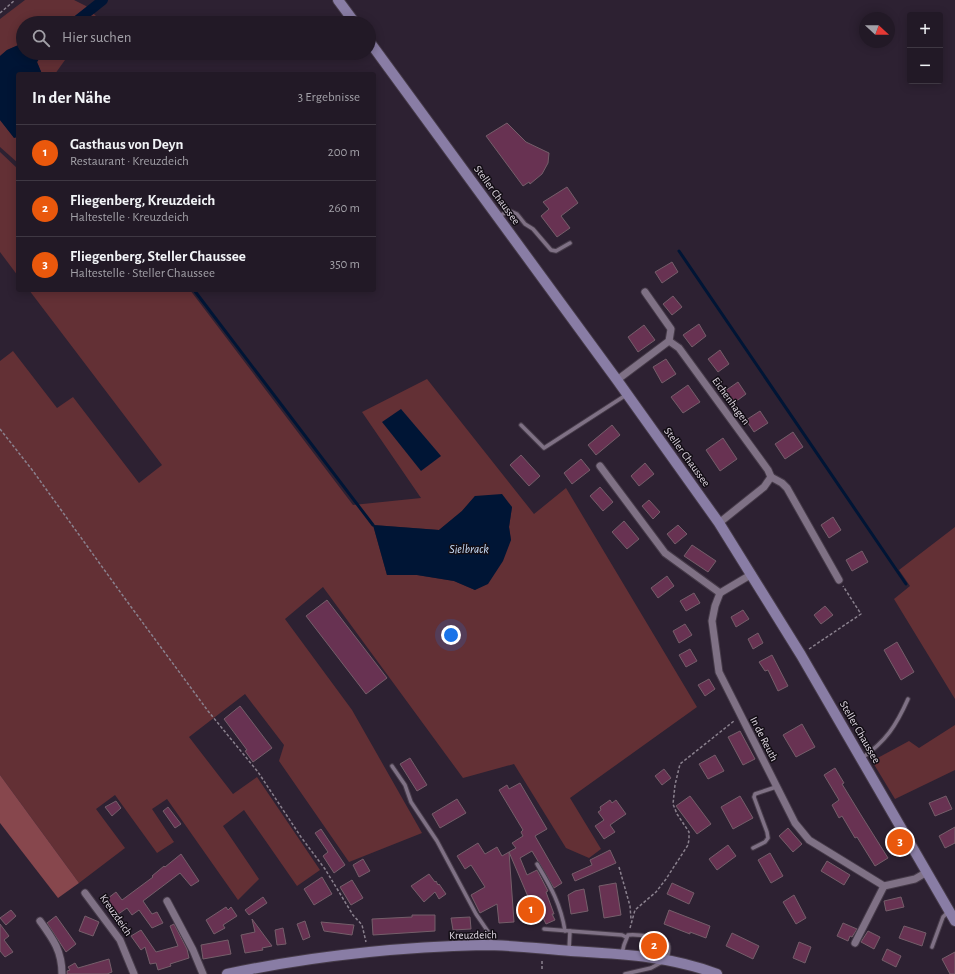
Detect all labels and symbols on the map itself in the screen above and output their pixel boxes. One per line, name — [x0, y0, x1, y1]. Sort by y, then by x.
north arrow — [859, 12, 895, 48]
street label: Steller Chaussee — [472, 163, 522, 227]
street label: Eichenhagen — [710, 375, 752, 427]
street label: Steller Chaussee — [662, 425, 712, 489]
water label: Sielbrack — [449, 543, 489, 555]
your location — [441, 625, 461, 645]
street label: Steller Chaussee — [838, 699, 882, 765]
street label: In de Reuth — [748, 715, 780, 763]
pin: 3 — [887, 827, 913, 857]
street label: Kreuzdeich — [98, 892, 134, 938]
pin: 1 — [518, 895, 544, 925]
street label: Kreuzdeich — [449, 929, 497, 941]
pin: 2 — [641, 931, 667, 961]

